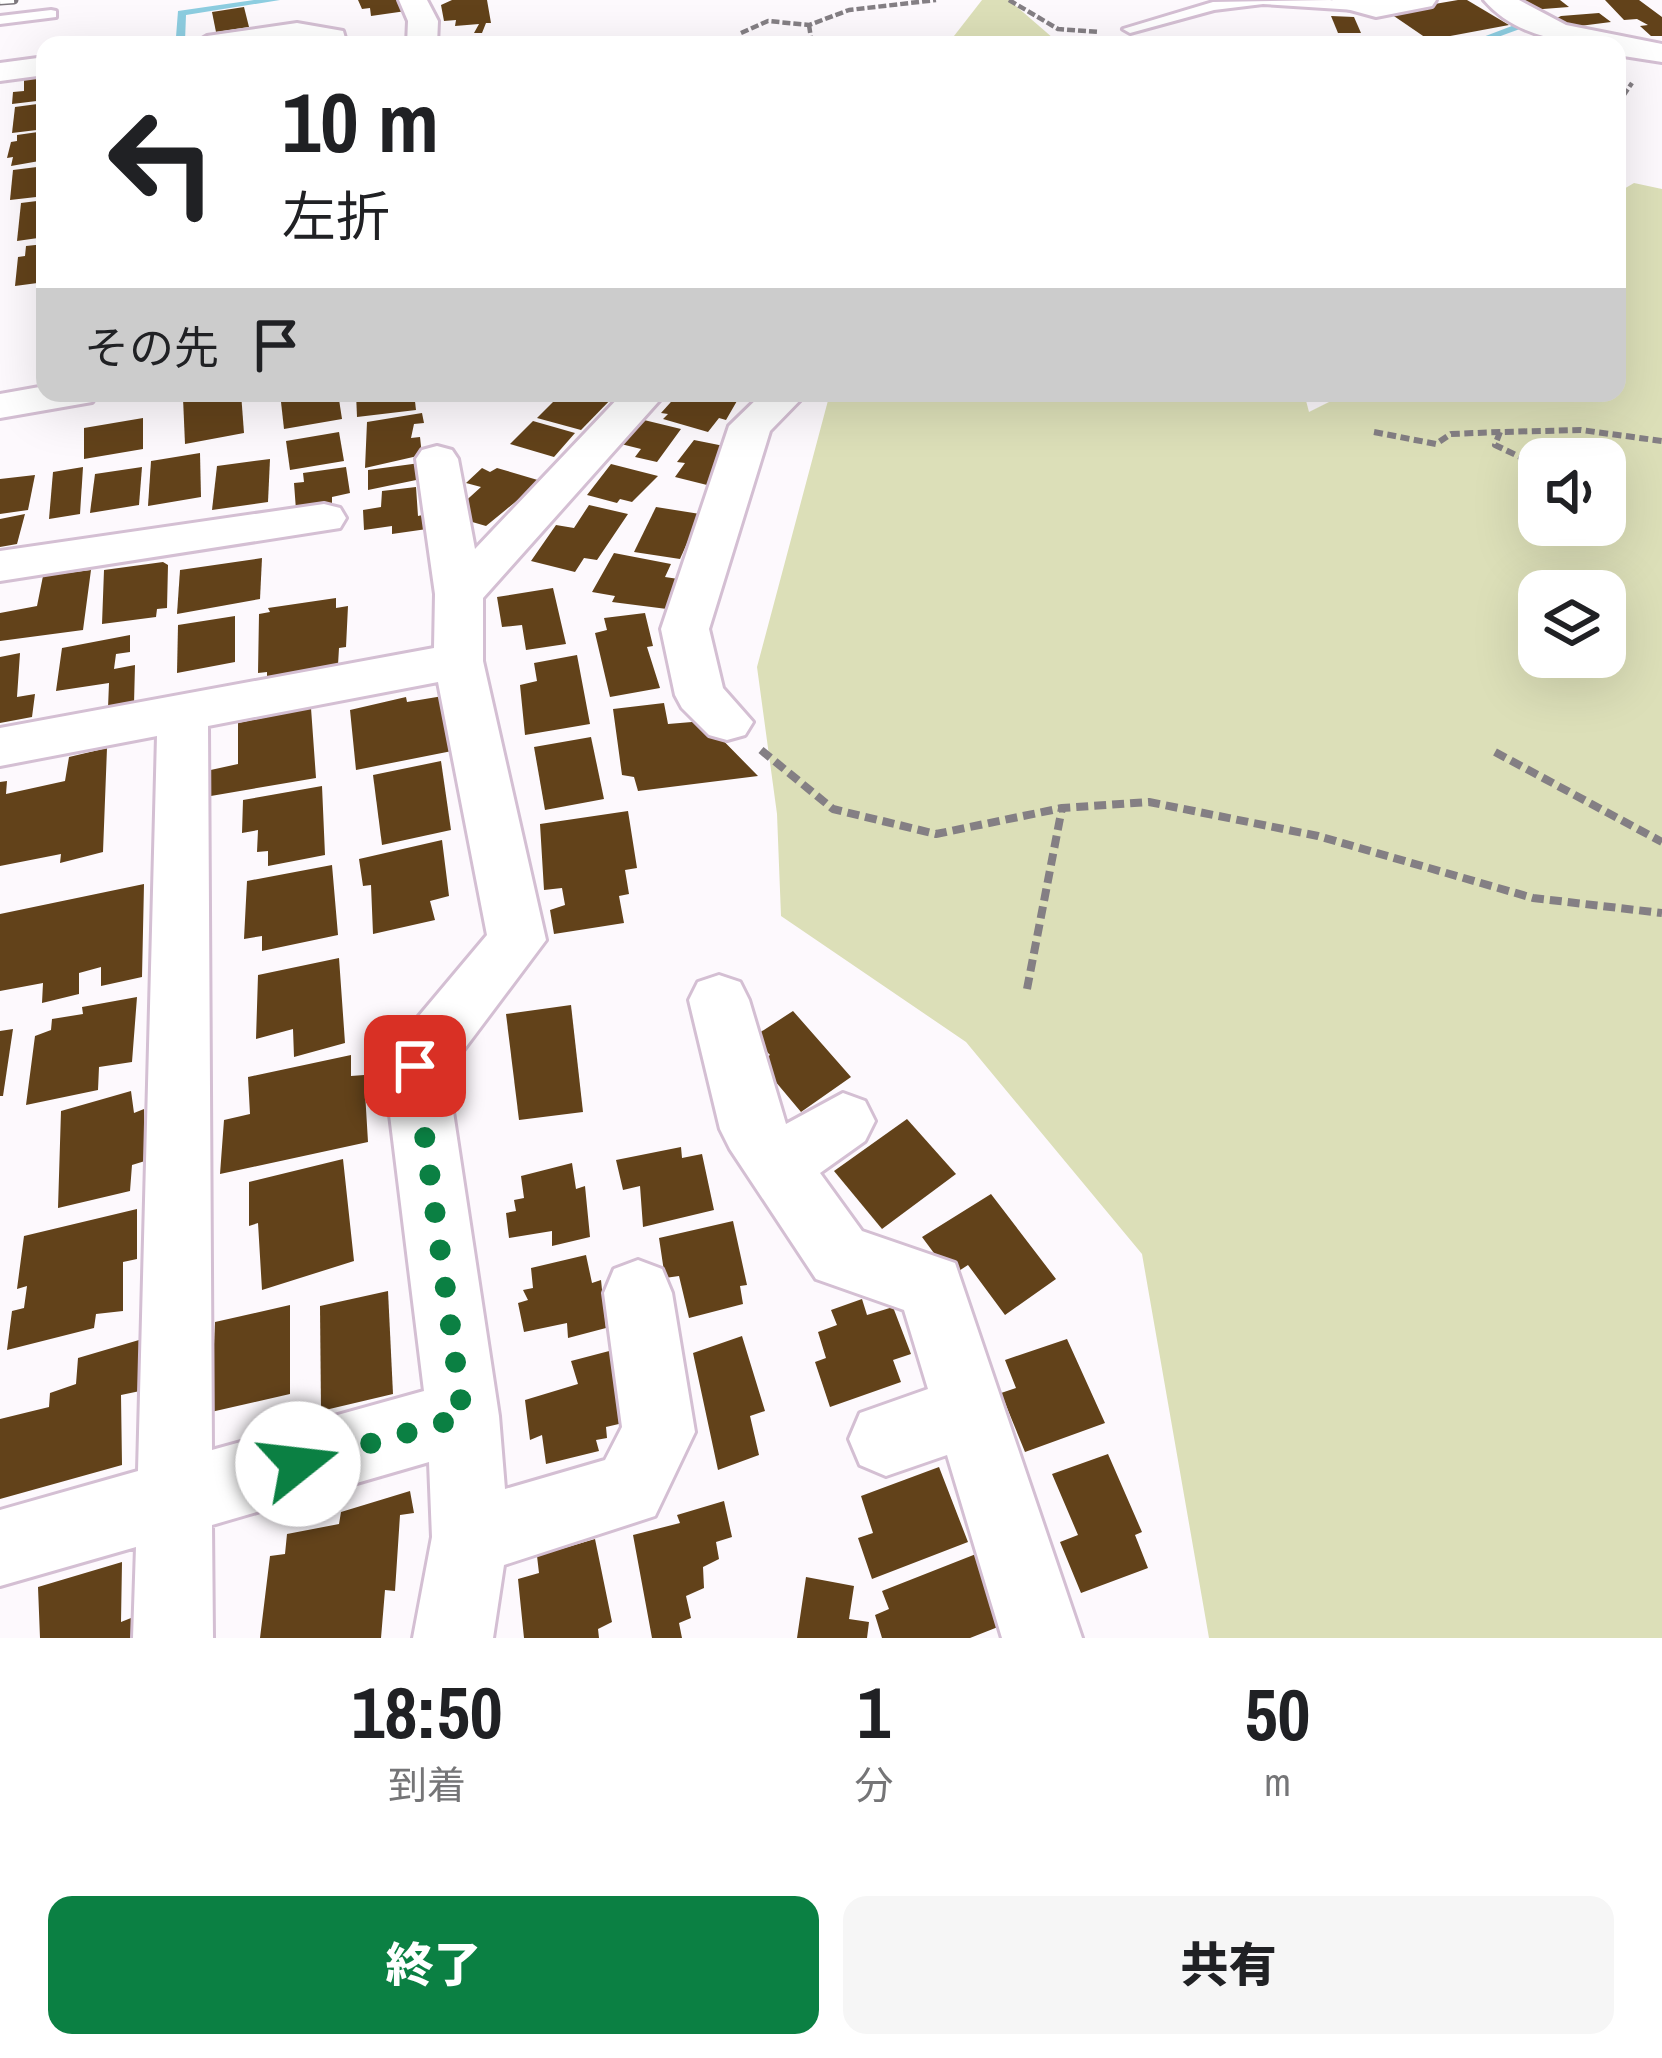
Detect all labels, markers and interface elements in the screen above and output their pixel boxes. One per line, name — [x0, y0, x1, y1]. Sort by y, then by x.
text: 10 m — [282, 65, 439, 178]
icon: left — [84, 84, 240, 240]
text: 左折 — [282, 180, 390, 253]
icon: arrive — [243, 312, 309, 378]
text: その先 — [84, 317, 219, 378]
map controls — [1518, 438, 1626, 678]
button: sound — [1518, 438, 1626, 546]
button: layers — [1518, 570, 1626, 678]
pin — [364, 1015, 466, 1117]
icon: arrive — [382, 1033, 448, 1099]
position arrow — [235, 1401, 361, 1527]
text: 18:50 — [352, 1663, 503, 1760]
text: 1 — [857, 1663, 890, 1760]
text: 50 — [1245, 1665, 1310, 1762]
text: m — [1264, 1756, 1291, 1808]
text: 到着 — [388, 1759, 466, 1811]
text: 分 — [854, 1759, 893, 1811]
button: 終了 — [48, 1896, 819, 2034]
button: 共有 — [843, 1896, 1614, 2034]

